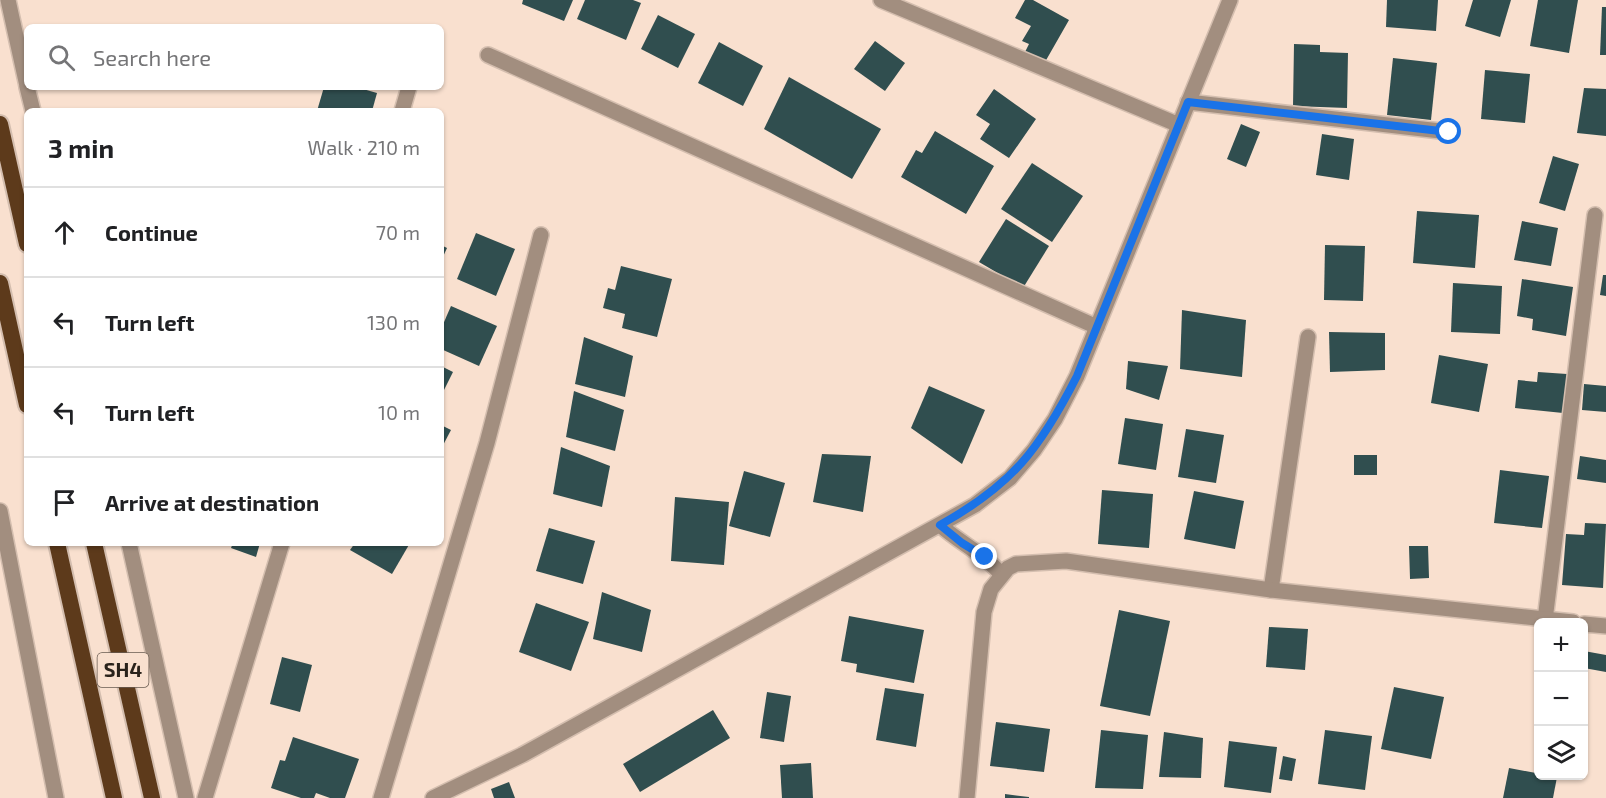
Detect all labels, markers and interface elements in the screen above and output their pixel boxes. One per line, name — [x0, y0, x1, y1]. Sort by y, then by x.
search box — [24, 24, 444, 90]
icon: search — [45, 41, 78, 74]
text: Search here — [93, 44, 211, 70]
route start — [1435, 118, 1461, 144]
text: 3 min — [48, 132, 114, 163]
text: Walk · 210 m — [308, 135, 420, 159]
icon: ahead — [48, 216, 81, 249]
text: Continue — [105, 219, 198, 245]
text: 70 m — [376, 220, 420, 244]
icon: left — [48, 306, 81, 339]
text: Turn left — [105, 309, 194, 335]
text: 130 m — [367, 310, 420, 334]
icon: left — [48, 396, 81, 429]
text: Turn left — [105, 399, 194, 425]
text: 10 m — [378, 400, 420, 424]
icon: arrive — [48, 486, 81, 519]
text: Arrive at destination — [105, 489, 319, 515]
route end — [971, 543, 997, 569]
map controls — [1534, 618, 1588, 780]
button: + — [1534, 618, 1588, 672]
road number: SH4 — [98, 653, 148, 687]
button: − — [1534, 672, 1588, 726]
button: layers — [1534, 726, 1588, 780]

